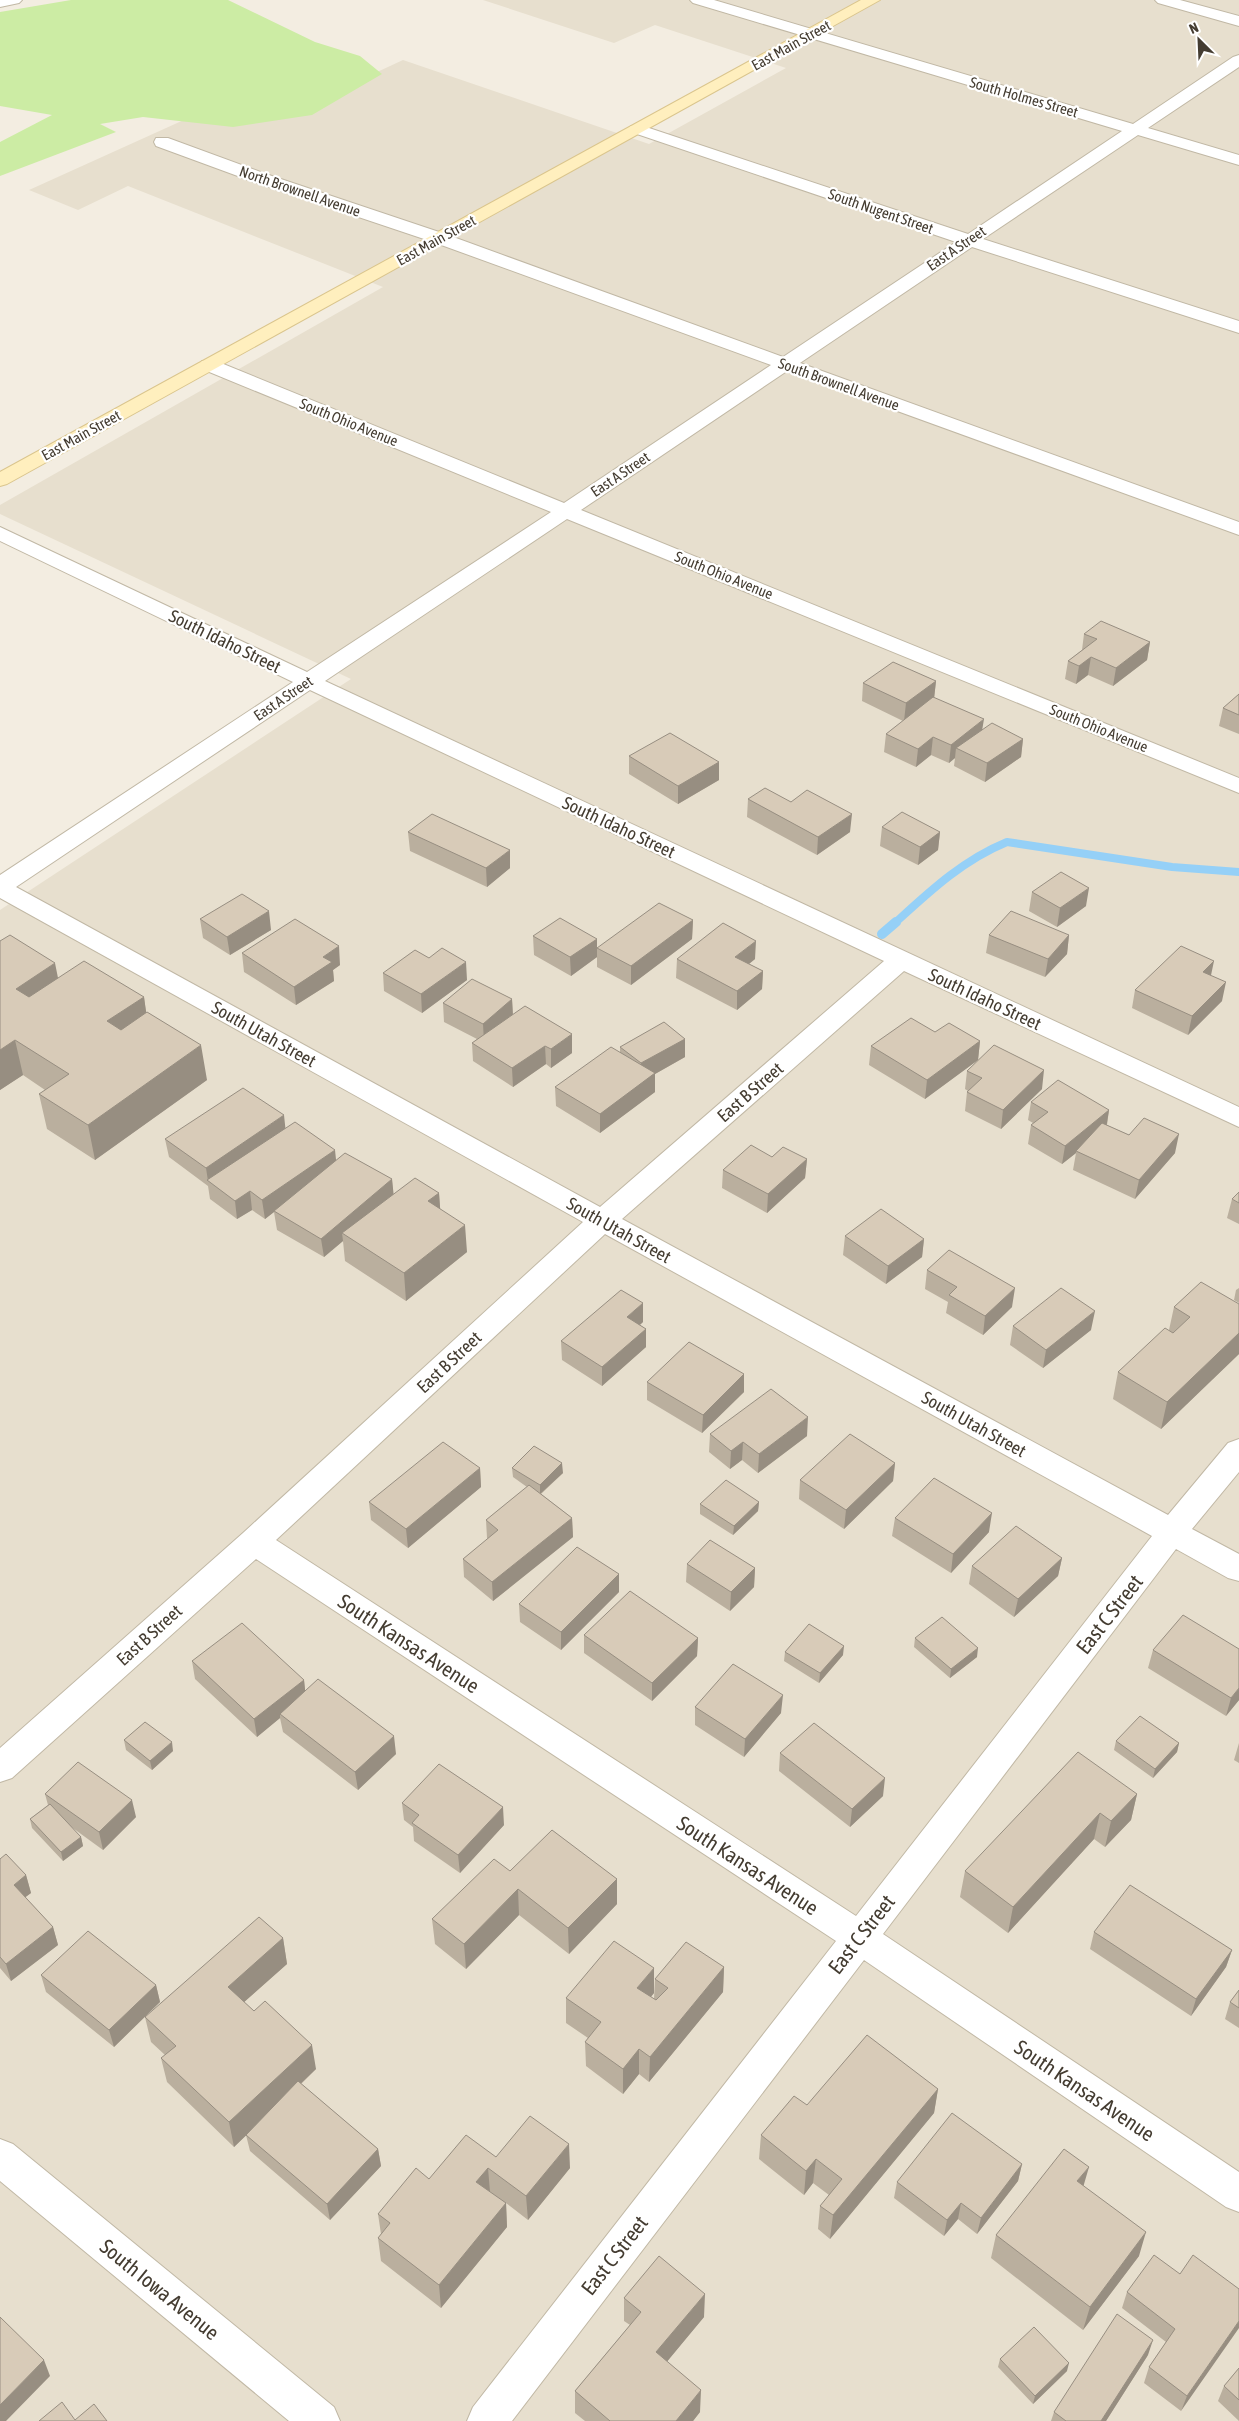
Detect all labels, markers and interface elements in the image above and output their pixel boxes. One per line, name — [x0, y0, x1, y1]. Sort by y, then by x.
north arrow — [1174, 15, 1224, 65]
street label: East Main Street — [748, 16, 834, 74]
text: N — [1187, 19, 1201, 37]
street label: South Holmes Street — [968, 73, 1080, 121]
street label: North Brownell Avenue — [237, 162, 363, 220]
street label: South Nugent Street — [826, 185, 936, 237]
street label: East Main Street — [393, 211, 479, 269]
street label: East A Street — [923, 222, 989, 274]
street label: South Brownell Avenue — [776, 354, 902, 414]
street label: South Ohio Avenue — [297, 395, 401, 449]
street label: East Main Street — [38, 406, 124, 464]
street label: East A Street — [587, 448, 653, 500]
street label: South Ohio Avenue — [672, 548, 776, 602]
street label: South Idaho Street — [166, 605, 284, 677]
street label: East A Street — [250, 672, 316, 724]
street label: South Ohio Avenue — [1047, 701, 1151, 755]
street label: South Idaho Street — [559, 792, 679, 862]
street label: South Idaho Street — [925, 964, 1045, 1034]
street label: South Utah Street — [208, 997, 320, 1071]
street label: East B Street — [713, 1058, 787, 1126]
street label: South Utah Street — [563, 1193, 675, 1267]
street label: East B Street — [412, 1327, 486, 1397]
street label: South Utah Street — [918, 1387, 1030, 1461]
street label: East C Street — [1071, 1570, 1147, 1658]
street label: South Kansas Avenue — [334, 1588, 484, 1698]
street label: East B Street — [112, 1600, 186, 1670]
street label: South Kansas Avenue — [673, 1810, 823, 1920]
street label: East C Street — [823, 1890, 899, 1978]
street label: South Kansas Avenue — [1011, 2034, 1159, 2146]
street label: East C Street — [576, 2211, 652, 2299]
street label: South Iowa Avenue — [96, 2234, 224, 2344]

